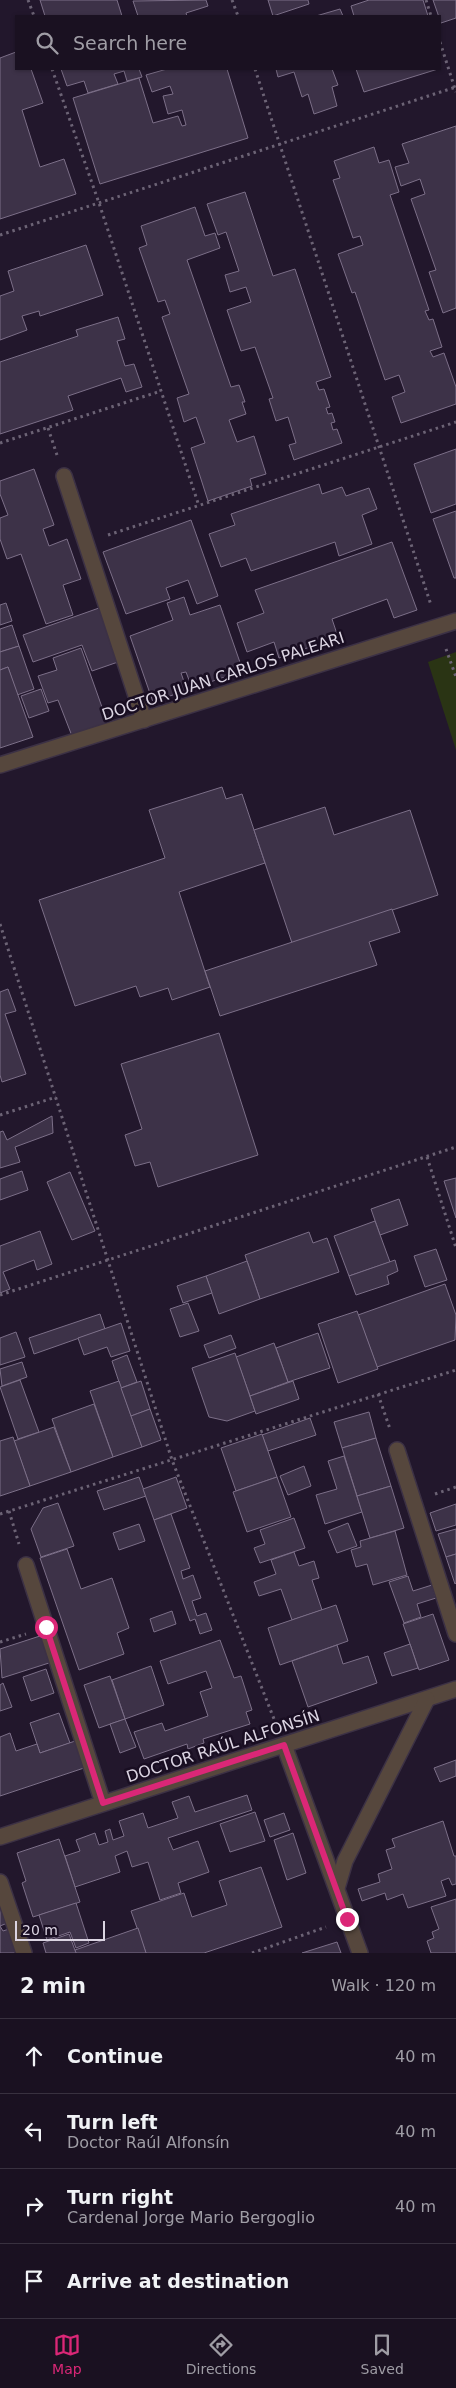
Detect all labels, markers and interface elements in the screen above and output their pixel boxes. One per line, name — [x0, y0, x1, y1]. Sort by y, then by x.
search box — [15, 15, 441, 70]
icon: search — [33, 29, 61, 57]
text: Search here — [73, 32, 187, 54]
street label: DOCTOR JUAN CARLOS PALEARI — [99, 628, 347, 724]
route start — [35, 1616, 58, 1639]
street label: DOCTOR RAÚL ALFONSÍN — [124, 1706, 322, 1786]
route end — [336, 1908, 359, 1931]
scale bar — [15, 1918, 105, 1941]
text: 20 m — [22, 1922, 58, 1938]
text: 2 min — [20, 1974, 86, 1998]
text: Walk · 120 m — [331, 1976, 436, 1995]
icon: ahead — [20, 2042, 48, 2070]
text: Continue — [67, 2045, 163, 2067]
text: 40 m — [395, 2047, 436, 2066]
text: Turn left — [67, 2111, 158, 2133]
icon: left — [20, 2117, 48, 2145]
text: 40 m — [395, 2122, 436, 2141]
text: Doctor Raúl Alfonsín — [67, 2133, 230, 2152]
text: Turn right — [67, 2186, 173, 2208]
icon: right — [20, 2192, 48, 2220]
text: 40 m — [395, 2197, 436, 2216]
text: Cardenal Jorge Mario Bergoglio — [67, 2208, 315, 2227]
icon: arrive — [20, 2267, 48, 2295]
text: Arrive at destination — [67, 2270, 289, 2292]
tab: Map — [52, 2331, 82, 2377]
tab: Directions — [186, 2331, 256, 2377]
tab: Saved — [361, 2331, 404, 2377]

